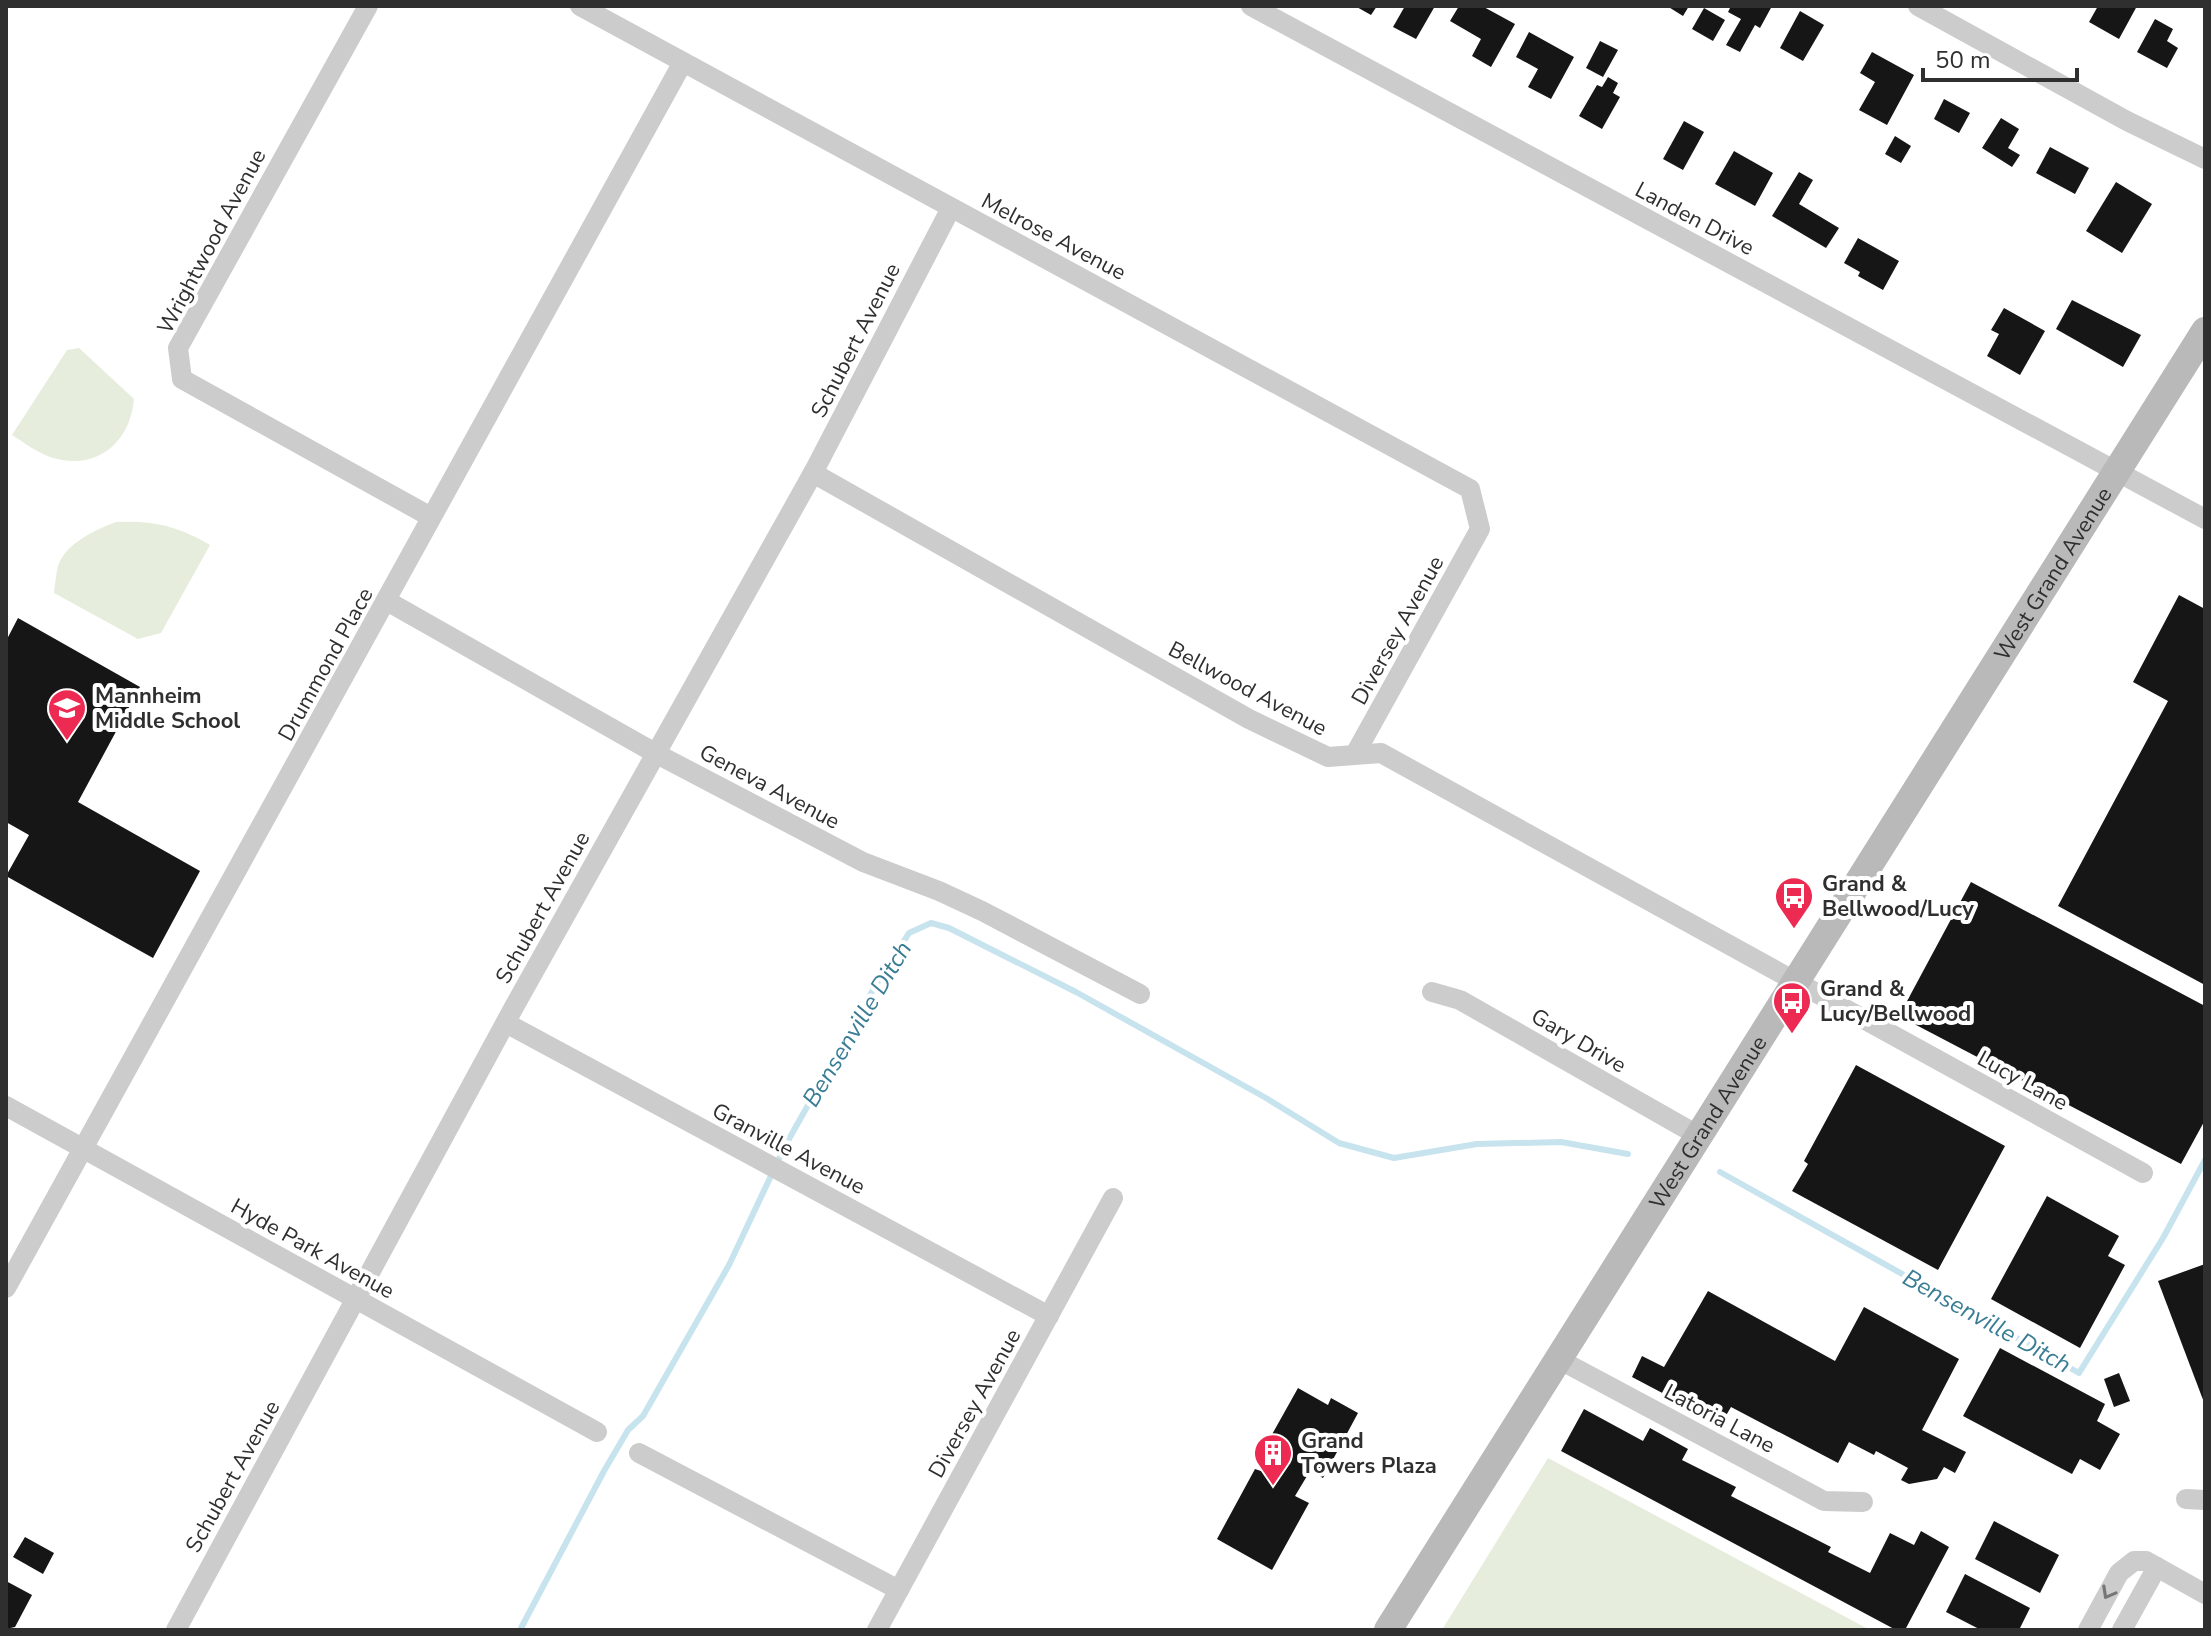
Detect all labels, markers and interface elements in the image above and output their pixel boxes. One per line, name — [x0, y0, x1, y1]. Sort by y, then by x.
scale bar — [1923, 32, 2077, 82]
text: 50 m — [1935, 44, 1991, 76]
street label: Wrightwood Avenue — [150, 144, 273, 339]
street label: Landen Drive — [1630, 175, 1759, 263]
street label: Melrose Avenue — [976, 186, 1131, 288]
street label: Schubert Avenue — [804, 258, 908, 423]
street label: West Grand Avenue — [1987, 482, 2119, 667]
street label: Diversey Avenue — [1345, 551, 1451, 710]
street label: Drummond Place — [271, 582, 380, 747]
street label: Bellwood Avenue — [1163, 634, 1332, 743]
place label: Mannheim Middle School — [95, 681, 240, 736]
school or university icon: Mannheim Middle School — [46, 687, 88, 742]
street label: Geneva Avenue — [694, 737, 845, 837]
street label: Schubert Avenue — [489, 826, 597, 989]
place label: Grand & Bellwood/Lucy — [1822, 869, 1974, 924]
bus stop icon: Grand & Bellwood/Lucy — [1773, 875, 1815, 930]
water label: Bensenville Ditch — [795, 935, 919, 1113]
place label: Grand & Lucy/Bellwood — [1820, 974, 1971, 1029]
bus stop icon: Grand & Lucy/Bellwood — [1771, 980, 1813, 1035]
street label: Gary Drive — [1525, 1002, 1632, 1080]
street label: West Grand Avenue — [1642, 1030, 1774, 1215]
street label: Lucy Lane — [1972, 1044, 2073, 1118]
street label: Granville Avenue — [707, 1096, 870, 1202]
street label: Hyde Park Avenue — [225, 1192, 400, 1306]
water label: Bensenville Ditch — [1897, 1261, 2077, 1381]
street label: Diversey Avenue — [922, 1324, 1028, 1483]
street label: Latoria Lane — [1659, 1377, 1780, 1461]
street label: Schubert Avenue — [179, 1395, 287, 1558]
place label: Grand Towers Plaza — [1301, 1426, 1437, 1481]
building icon: Grand Towers Plaza — [1252, 1432, 1294, 1487]
one-way arrow — [2103, 1585, 2118, 1599]

